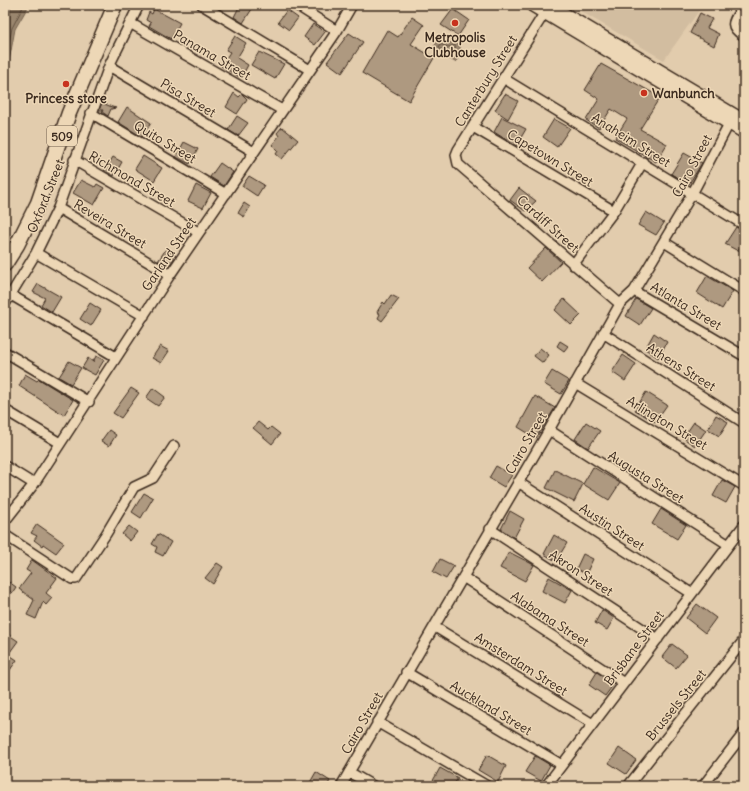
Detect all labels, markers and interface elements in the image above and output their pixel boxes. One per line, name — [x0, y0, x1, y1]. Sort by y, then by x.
marker: Metropolis Clubhouse — [450, 18, 460, 28]
street label: Panama Street — [170, 26, 254, 84]
place label: Metropolis Clubhouse — [424, 29, 486, 61]
street label: Canterbury Street — [451, 31, 521, 130]
street label: Pisa Street — [157, 75, 219, 122]
marker: Princess store — [61, 79, 71, 89]
place label: Wanbunch — [652, 85, 715, 102]
marker: Wanbunch — [639, 88, 649, 98]
place label: Princess store — [25, 90, 107, 107]
street label: Anaheim Street — [588, 109, 674, 171]
street label: Quito Street — [131, 117, 200, 168]
road number: 509 — [47, 126, 77, 146]
street label: Capetown Street — [504, 126, 597, 191]
street label: Cairo Street — [668, 131, 716, 200]
street label: Richmond Street — [86, 147, 179, 211]
street label: Oxford Street — [23, 156, 69, 236]
street label: Cardiff Street — [513, 192, 583, 257]
street label: Reveira Street — [71, 196, 150, 253]
street label: Garland Street — [138, 213, 200, 294]
street label: Atlanta Street — [647, 278, 725, 334]
street label: Athens Street — [643, 339, 719, 395]
street label: Arlington Street — [624, 392, 711, 454]
street label: Cairo Street — [501, 408, 551, 477]
street label: Augusta Street — [605, 447, 688, 507]
street label: Austin Street — [576, 500, 648, 555]
street label: Akron Street — [546, 546, 617, 600]
street label: Alabama Street — [508, 587, 593, 651]
street label: Brisbane Street — [600, 607, 668, 689]
street label: Amsterdam Street — [471, 629, 571, 700]
street label: Brussels Street — [642, 665, 710, 744]
street label: Auckland Street — [447, 677, 536, 739]
street label: Cairo Street — [337, 688, 387, 757]

